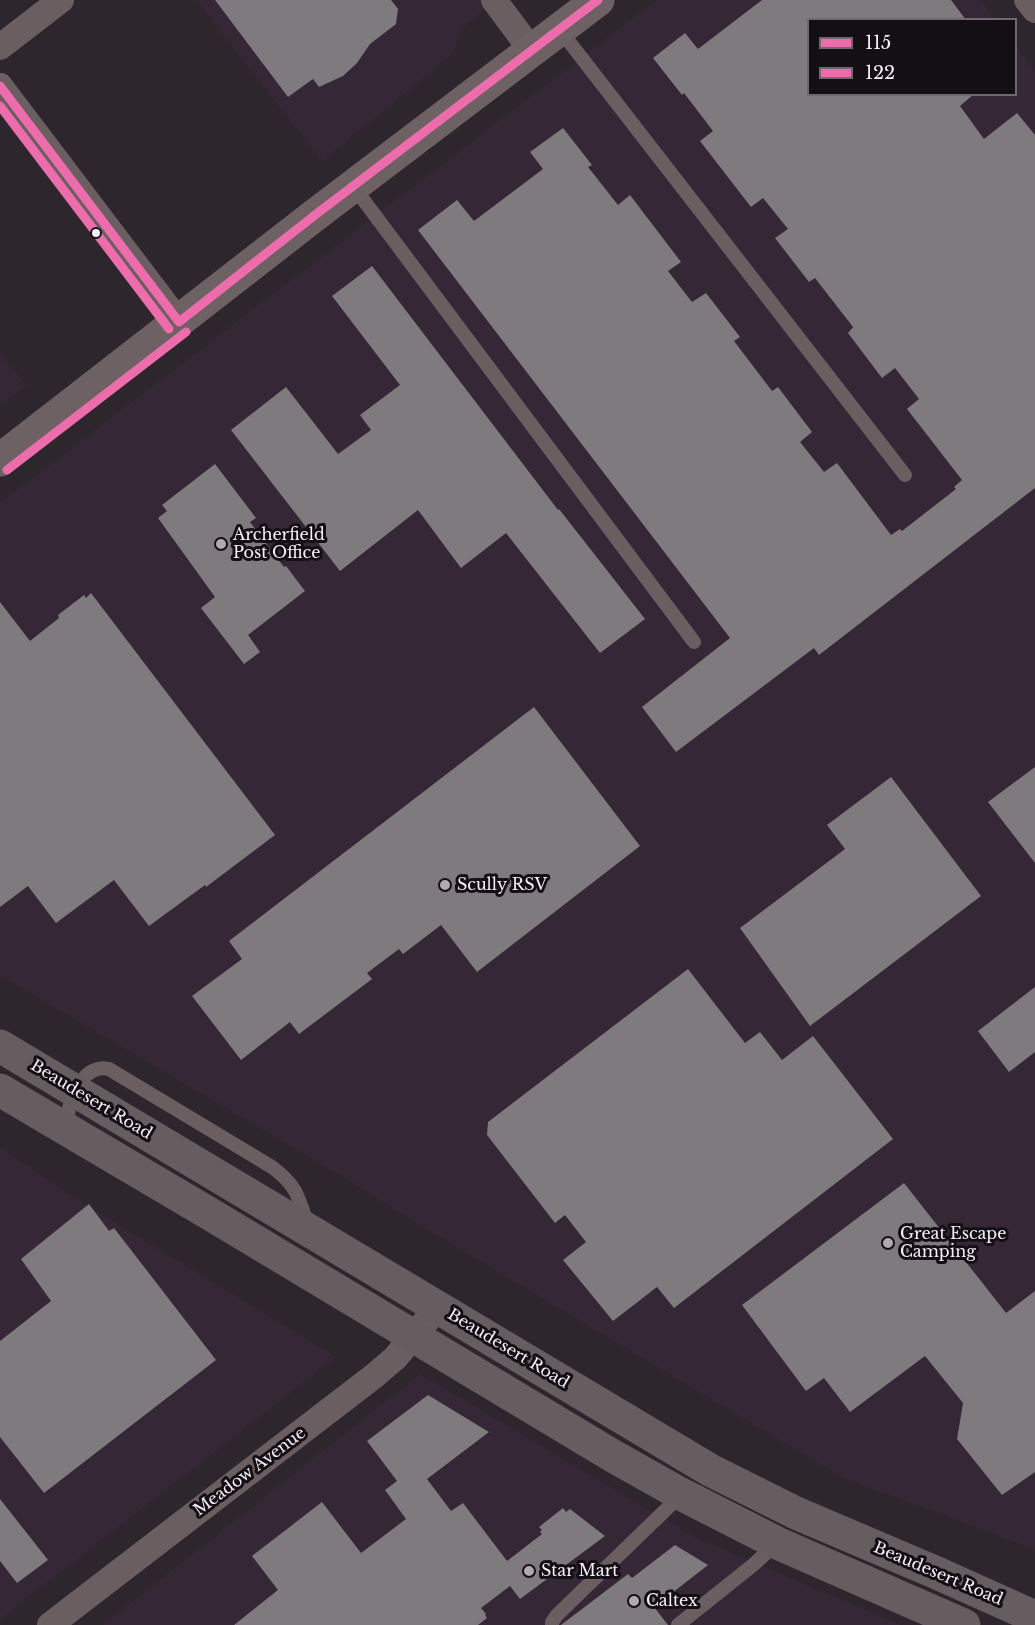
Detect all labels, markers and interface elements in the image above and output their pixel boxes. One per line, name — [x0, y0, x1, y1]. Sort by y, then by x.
legend — [807, 18, 1017, 96]
text: 115 — [865, 32, 891, 54]
text: 122 — [865, 62, 895, 84]
unlabelled marker — [90, 227, 102, 239]
place label: Archerfield Post Office — [233, 525, 325, 563]
marker: Archerfield Post Office — [214, 537, 228, 551]
place label: Scully RSV — [457, 875, 547, 895]
marker: Scully RSV — [438, 878, 452, 892]
street label: Beaudesert Road — [27, 1056, 155, 1144]
place label: Great Escape Camping — [900, 1224, 1006, 1262]
marker: Great Escape Camping — [881, 1236, 895, 1250]
street label: Beaudesert Road — [444, 1305, 572, 1393]
street label: Meadow Avenue — [190, 1424, 310, 1520]
street label: Beaudesert Road — [871, 1538, 1005, 1610]
place label: Star Mart — [541, 1561, 618, 1581]
marker: Star Mart — [522, 1564, 536, 1578]
place label: Caltex — [646, 1591, 698, 1611]
marker: Caltex — [627, 1594, 641, 1608]

